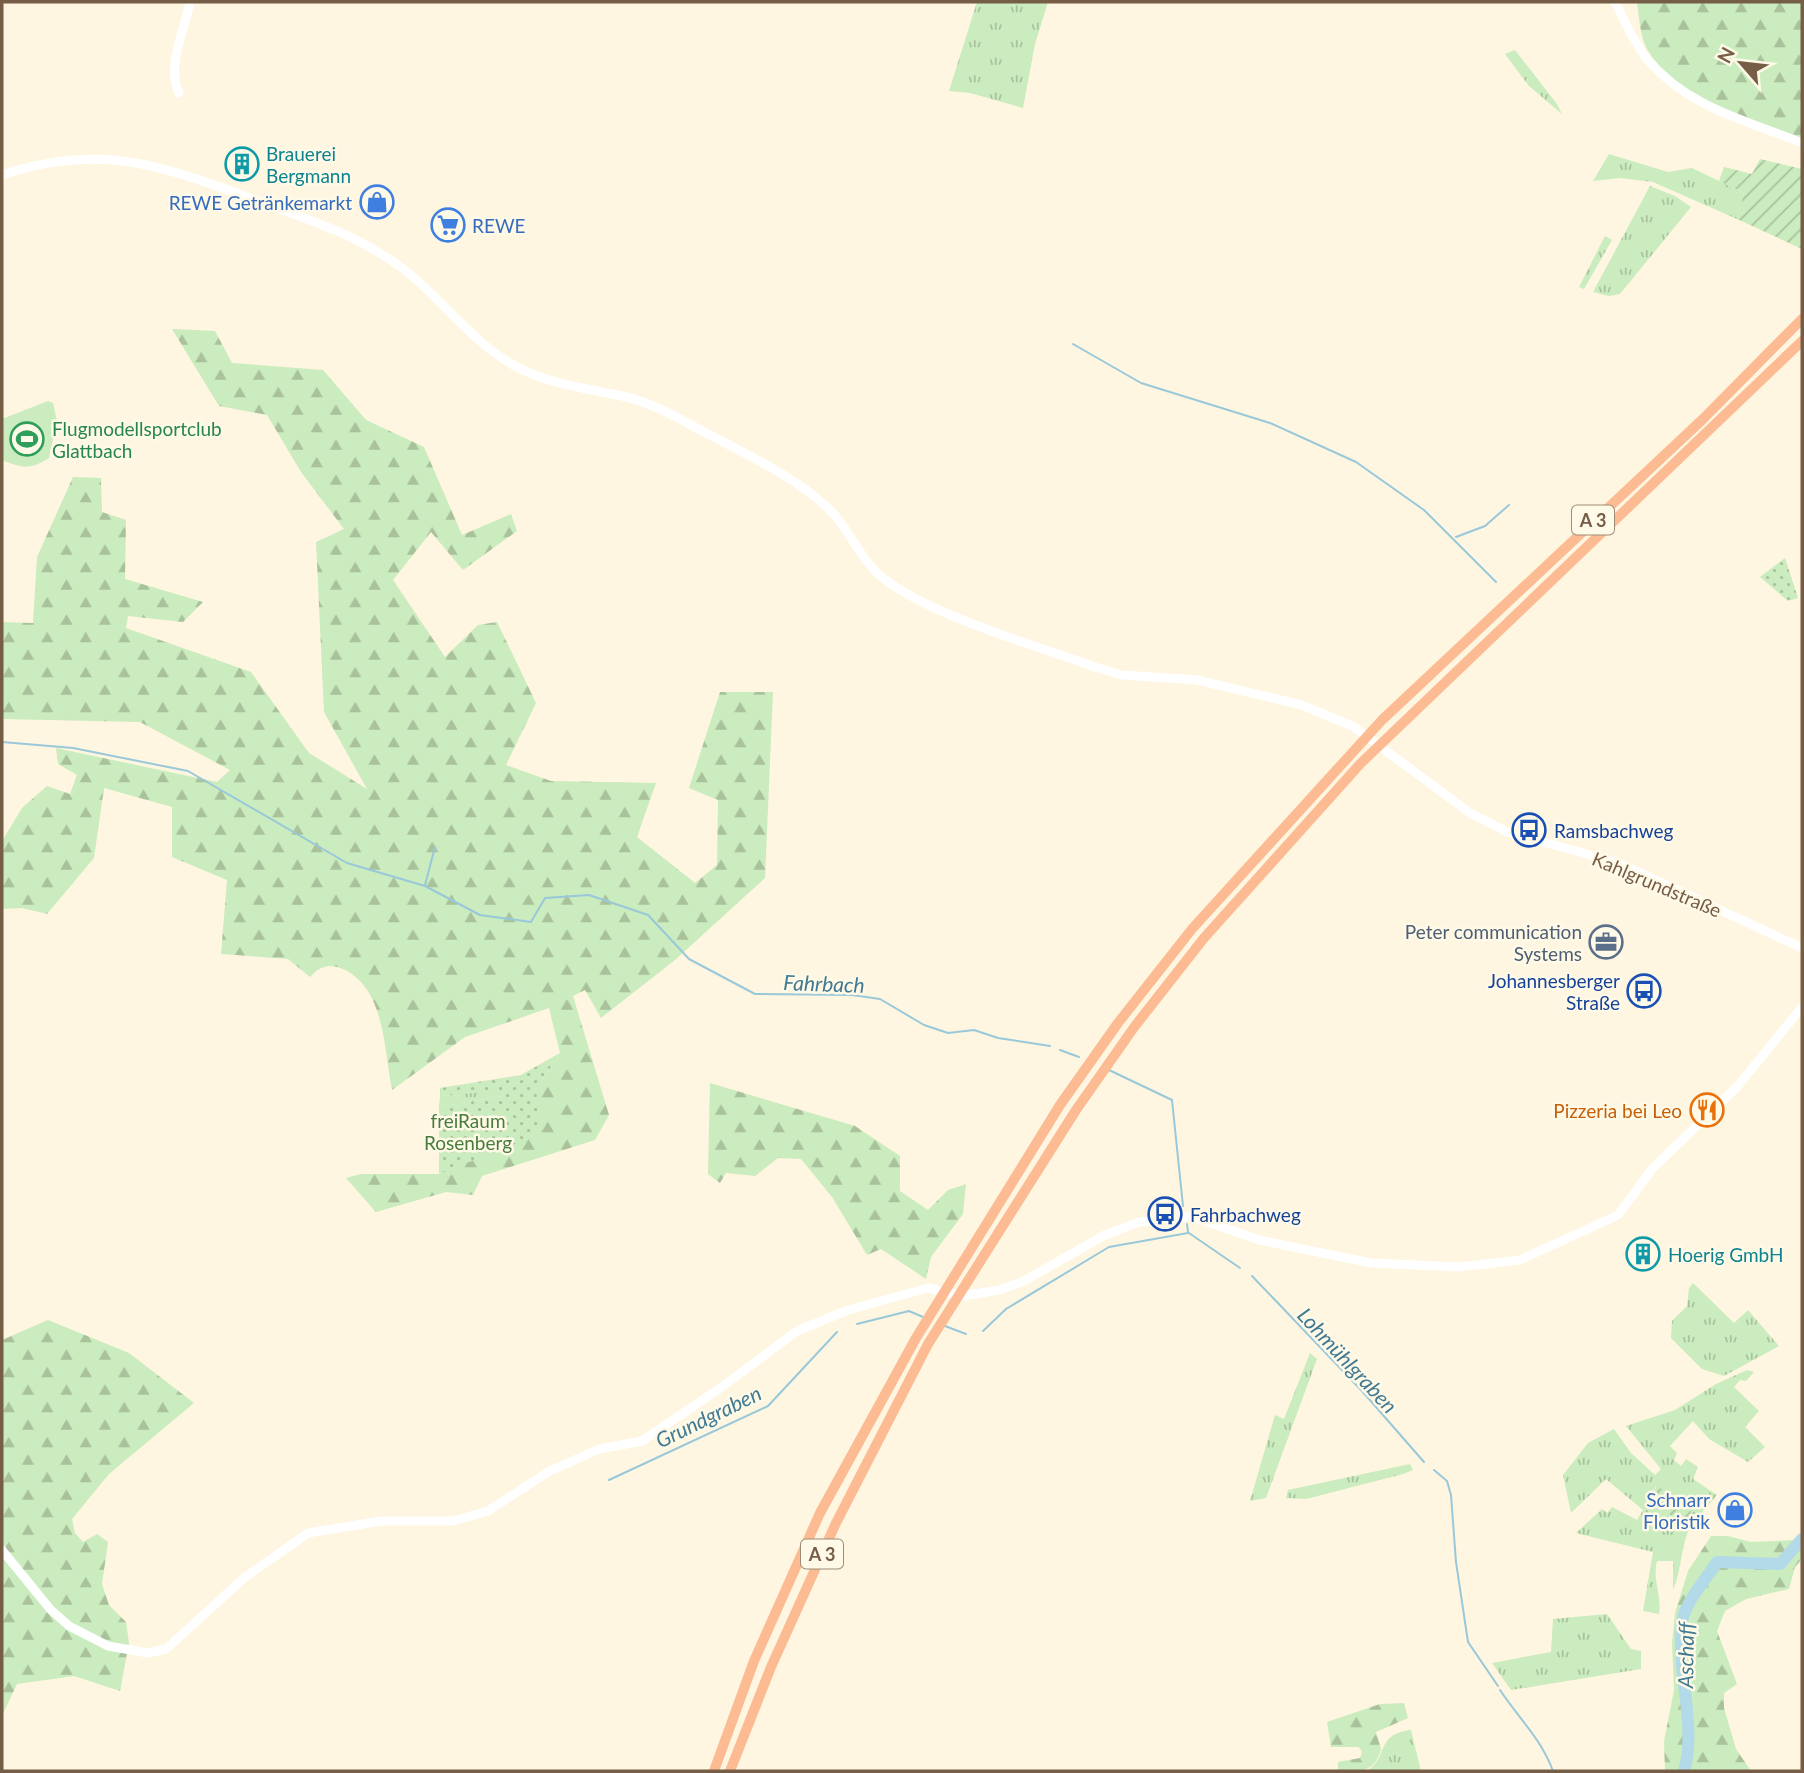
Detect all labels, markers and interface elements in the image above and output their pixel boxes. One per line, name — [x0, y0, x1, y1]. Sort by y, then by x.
north arrow — [1706, 28, 1776, 98]
text: N — [1712, 43, 1739, 67]
place label: Brauerei Bergmann — [266, 142, 351, 187]
building icon: Brauerei Bergmann — [223, 145, 261, 183]
shop icon: REWE Getränkemarkt — [358, 183, 396, 221]
place label: REWE Getränkemarkt — [169, 191, 352, 214]
supermarket icon: REWE — [429, 206, 467, 244]
place label: REWE — [472, 214, 526, 237]
place label: Flugmodellsportclub Glattbach — [52, 417, 222, 462]
sports icon: Flugmodellsportclub Glattbach — [8, 420, 46, 458]
road number: A 3 — [1572, 506, 1614, 534]
bus stop icon: Ramsbachweg — [1510, 811, 1548, 849]
place label: Ramsbachweg — [1554, 819, 1674, 842]
street label: Kahlgrundstraße — [1589, 846, 1725, 922]
place label: Peter communication Systems — [1405, 920, 1582, 965]
office icon: Peter communication Systems — [1587, 923, 1625, 961]
water label: Fahrbach — [783, 969, 865, 997]
place label: Johannesberger Straße — [1488, 969, 1620, 1014]
bus stop icon: Johannesberger Straße — [1625, 972, 1663, 1010]
restaurant icon: Pizzeria bei Leo — [1688, 1091, 1726, 1129]
place label: Pizzeria bei Leo — [1553, 1099, 1682, 1122]
park label: freiRaum Rosenberg — [424, 1109, 512, 1154]
bus stop icon: Fahrbachweg — [1146, 1195, 1184, 1233]
place label: Fahrbachweg — [1190, 1203, 1301, 1226]
building icon: Hoerig GmbH — [1624, 1235, 1662, 1273]
place label: Hoerig GmbH — [1668, 1243, 1783, 1266]
water label: Lohmühlgraben — [1293, 1302, 1403, 1418]
water label: Grundgraben — [651, 1380, 765, 1452]
place label: Schnarr Floristik — [1643, 1488, 1710, 1533]
shop icon: Schnarr Floristik — [1716, 1491, 1754, 1529]
road number: A 3 — [801, 1540, 843, 1568]
water label: Aschaff — [1672, 1621, 1698, 1689]

